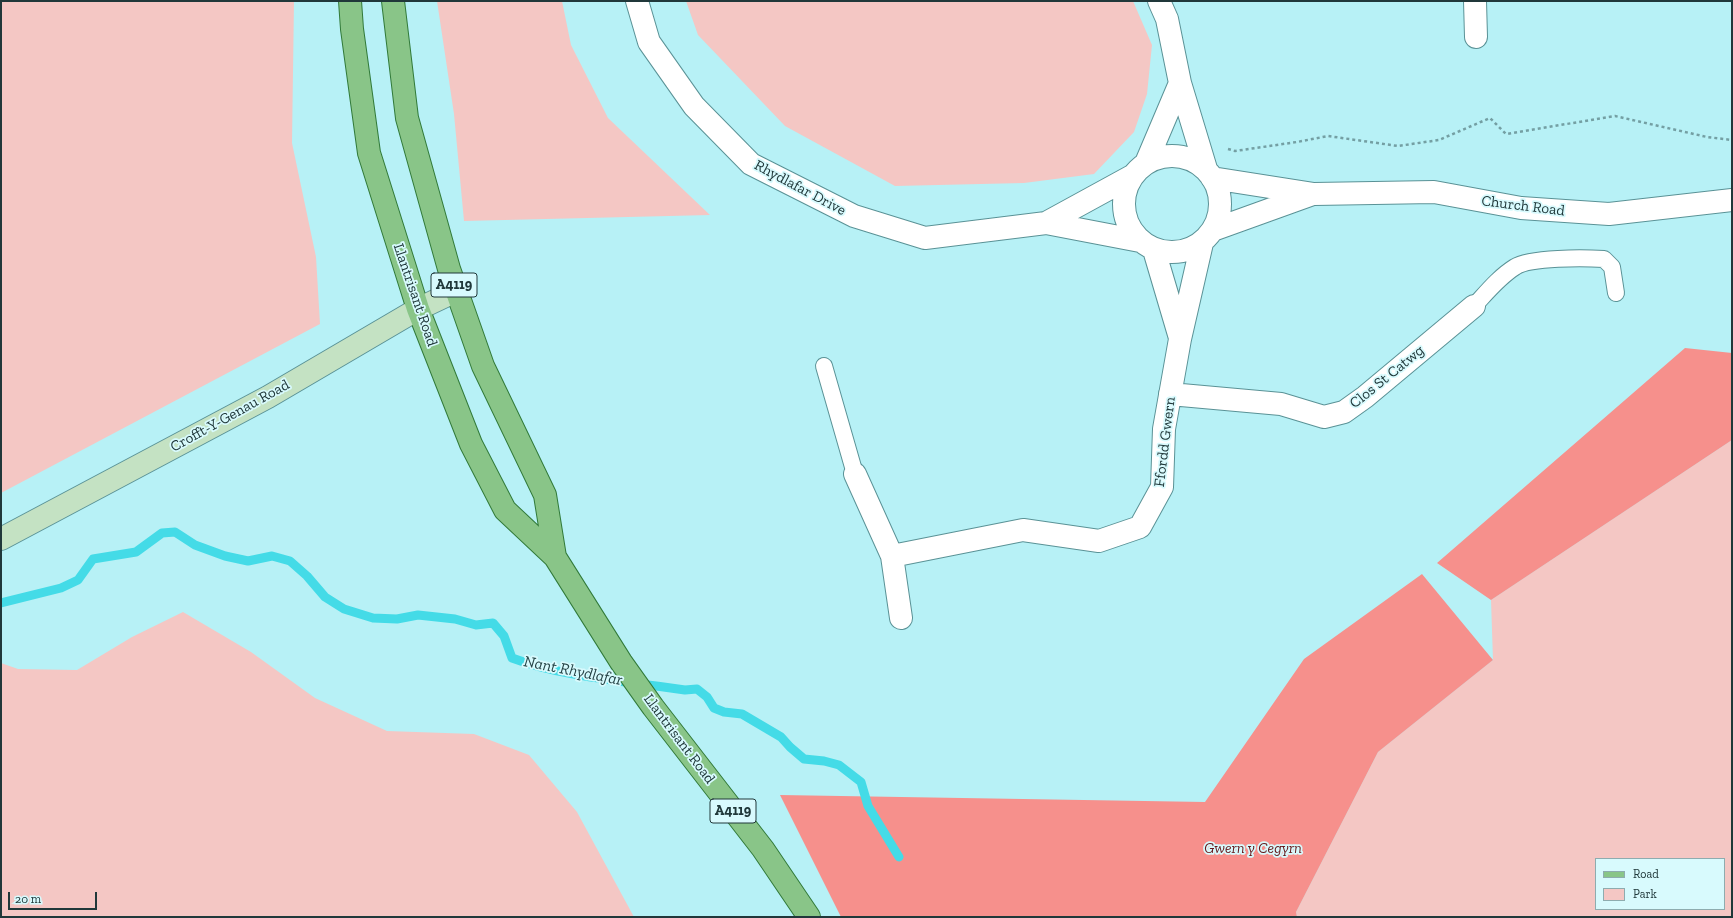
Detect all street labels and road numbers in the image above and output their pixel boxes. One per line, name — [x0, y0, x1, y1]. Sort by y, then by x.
street label: Rhydlafar Drive — [751, 156, 849, 220]
street label: Church Road — [1480, 192, 1566, 220]
street label: Llantrisant Road — [389, 241, 441, 349]
road number: A4119 — [431, 273, 477, 297]
street label: Clos St Catwg — [1346, 342, 1428, 412]
street label: Crofft-Y-Genau Road — [167, 376, 293, 456]
street label: Ffordd Gwern — [1151, 396, 1179, 488]
street label: Llantrisant Road — [639, 691, 719, 787]
road number: A4119 — [710, 799, 756, 823]

